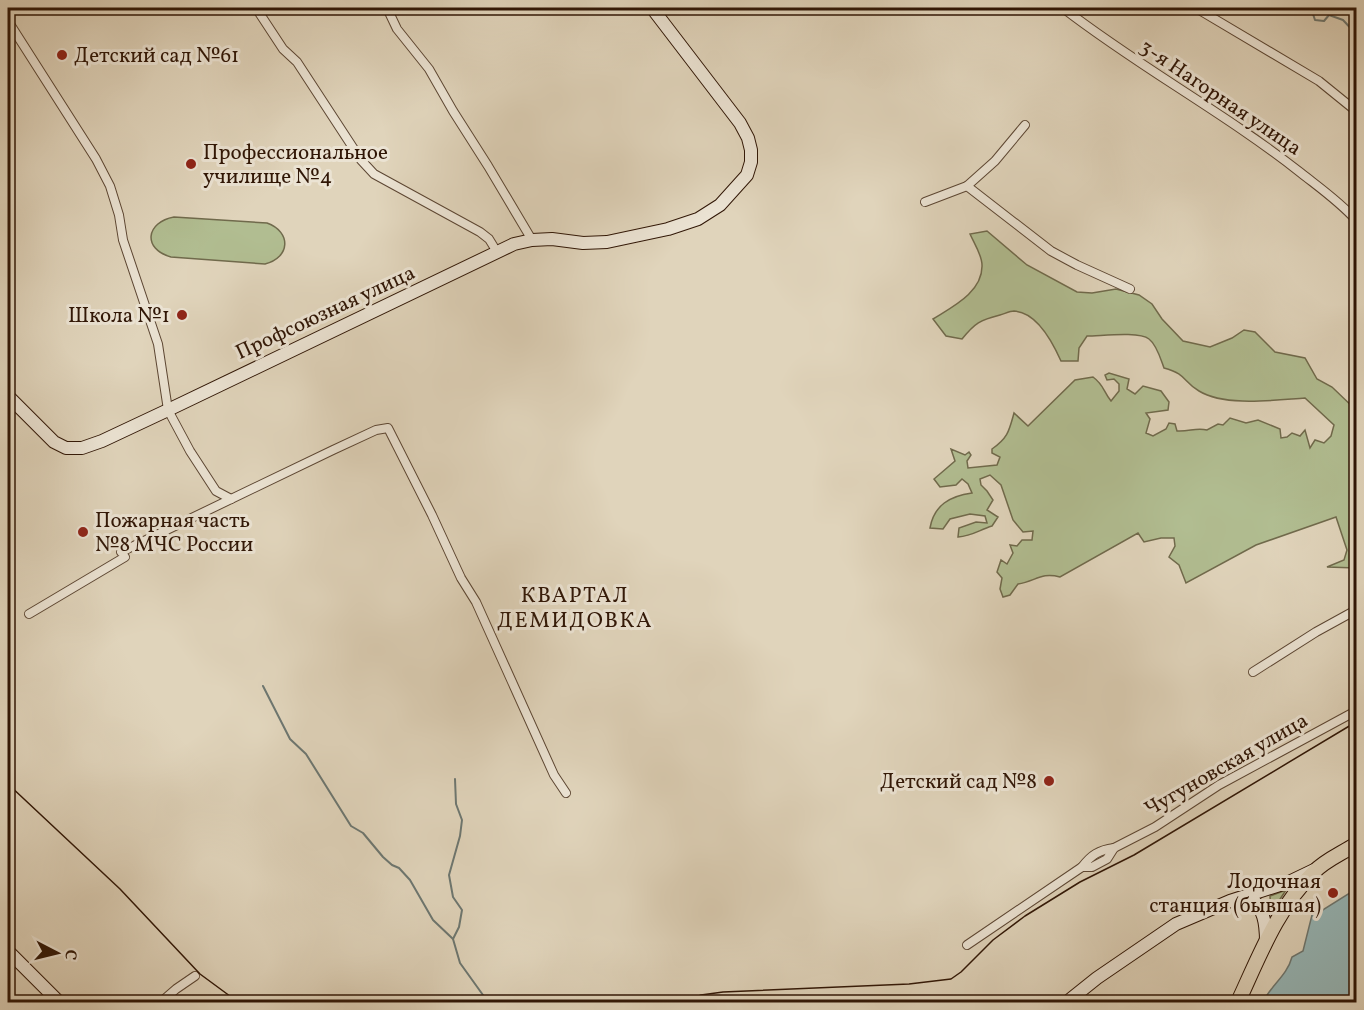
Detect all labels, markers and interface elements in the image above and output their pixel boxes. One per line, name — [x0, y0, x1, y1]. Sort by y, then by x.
street label: 3-я Нагорная улица — [1134, 33, 1307, 163]
place label: Детский сад №61 — [74, 42, 239, 71]
marker: Детский сад №61 — [55, 48, 69, 62]
place label: Профессиональное училище №4 — [203, 139, 388, 192]
marker: Профессиональное училище №4 — [184, 157, 198, 171]
street label: Профсоюзная улица — [231, 259, 420, 368]
place label: Школа №1 — [68, 302, 170, 331]
marker: Школа №1 — [175, 308, 189, 322]
place label: Пожарная часть №8 МЧС России — [95, 507, 253, 560]
marker: Пожарная часть №8 МЧС России — [76, 525, 90, 539]
district label: КВАРТАЛ ДЕМИДОВКА — [497, 581, 653, 637]
street label: Чугуновская улица — [1140, 707, 1314, 824]
place label: Детский сад №8 — [880, 768, 1037, 797]
marker: Детский сад №8 — [1042, 774, 1056, 788]
place label: Лодочная станция (бывшая) — [1149, 868, 1321, 921]
marker: Лодочная станция (бывшая) — [1326, 886, 1340, 900]
north arrow — [27, 923, 87, 983]
text: С — [58, 948, 81, 961]

